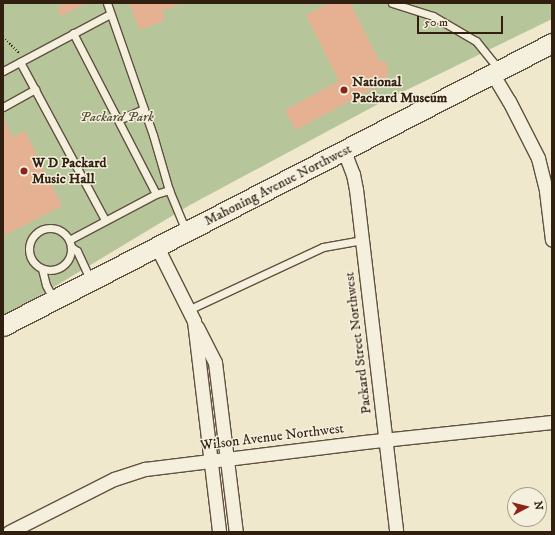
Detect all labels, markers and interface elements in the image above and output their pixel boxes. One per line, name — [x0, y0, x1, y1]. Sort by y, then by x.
scale bar — [419, 8, 505, 34]
text: 50 m — [424, 15, 448, 30]
place label: National Packard Museum — [352, 74, 447, 106]
marker: National Packard Museum — [339, 85, 349, 95]
park label: Packard Park — [80, 109, 154, 125]
street label: Mahoning Avenue Northwest — [202, 140, 354, 230]
place label: W D Packard Music Hall — [32, 155, 106, 188]
marker: W D Packard Music Hall — [19, 166, 29, 176]
street label: Packard Street Northwest — [341, 271, 375, 415]
street label: Wilson Avenue Northwest — [199, 420, 345, 454]
north arrow — [507, 487, 547, 527]
text: N — [530, 500, 545, 511]

